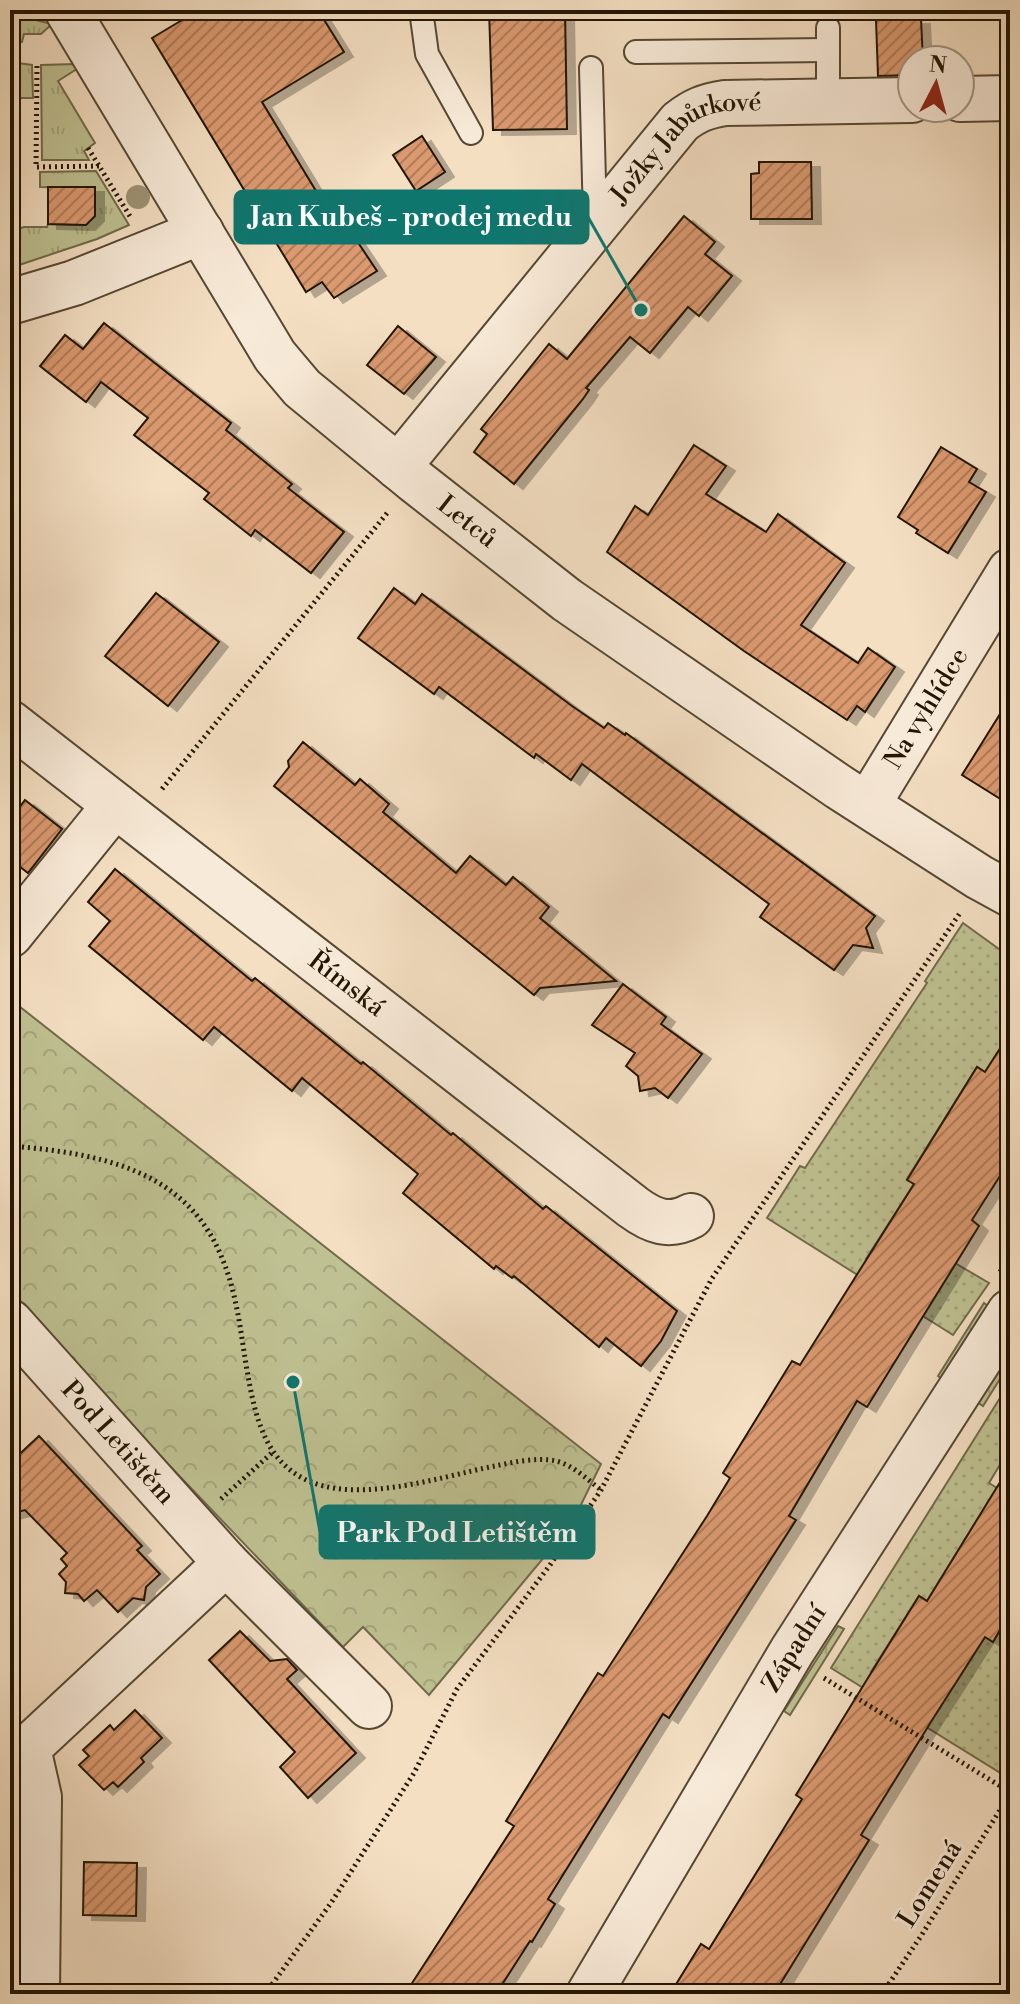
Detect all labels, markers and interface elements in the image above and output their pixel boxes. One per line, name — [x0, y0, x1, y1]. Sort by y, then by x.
north arrow — [896, 44, 976, 124]
text: N — [928, 51, 949, 80]
street label: Jožky Jabůrkové — [603, 86, 762, 211]
callout: Jan Kubeš - prodej medu — [235, 191, 588, 243]
text: Jan Kubeš - prodej medu — [246, 200, 572, 235]
street label: Letců — [431, 488, 504, 555]
street label: Na vyhlídce — [877, 642, 975, 775]
street label: Římská — [302, 943, 392, 1024]
street label: Pod Letištěm — [54, 1374, 182, 1511]
callout: Park Pod Letištěm — [320, 1506, 594, 1558]
text: Park Pod Letištěm — [336, 1516, 578, 1551]
street label: Západní — [755, 1597, 834, 1698]
street label: Lomená — [891, 1834, 970, 1933]

